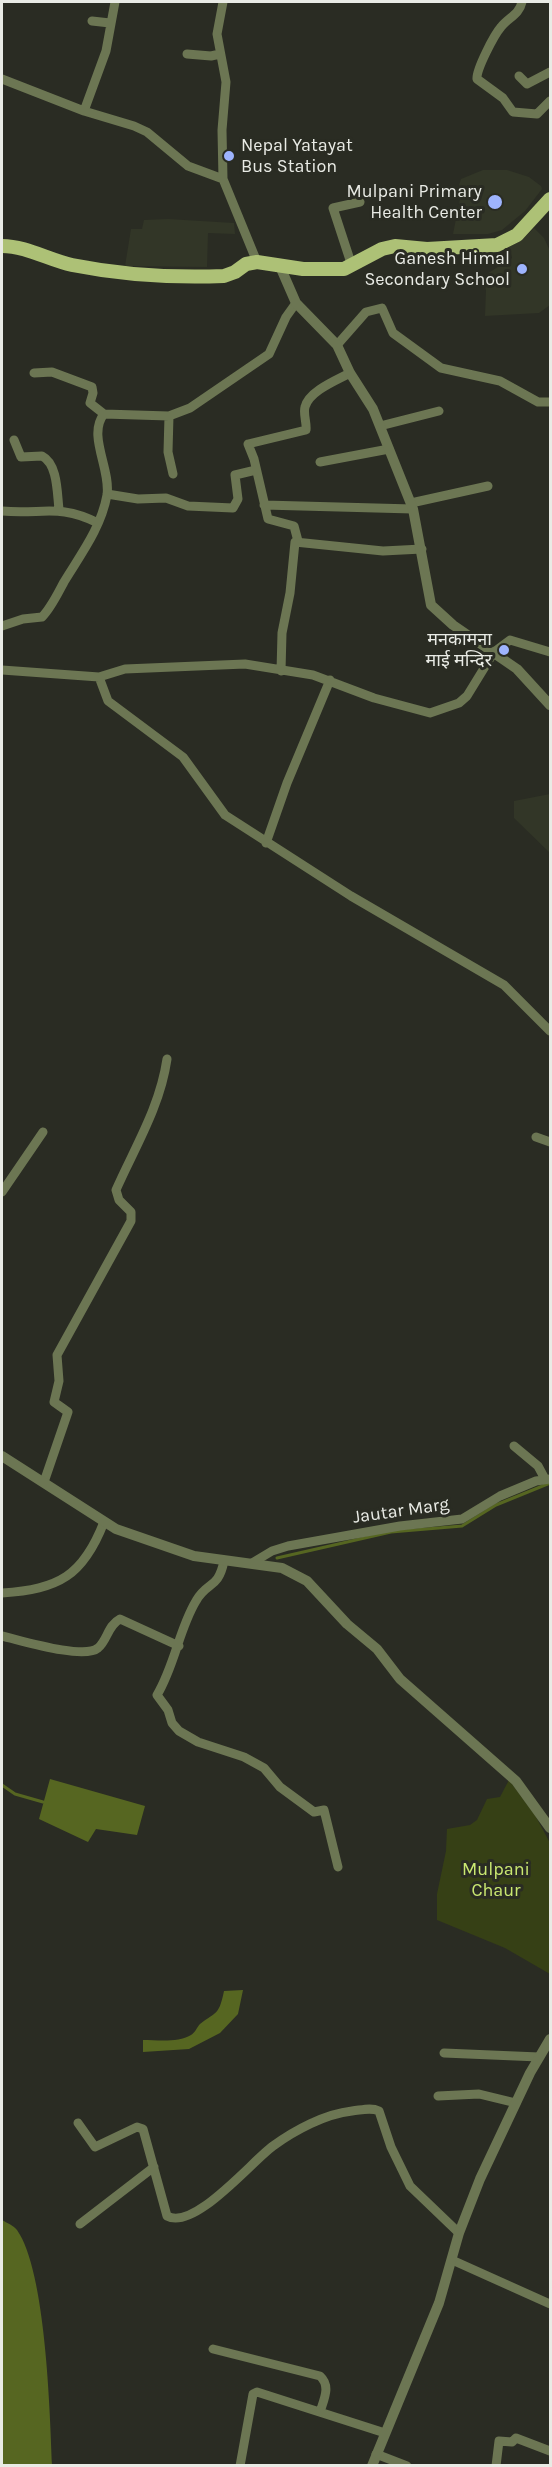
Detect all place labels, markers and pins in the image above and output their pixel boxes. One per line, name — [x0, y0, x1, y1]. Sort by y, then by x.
place label: Nepal Yatayat Bus Station — [241, 135, 353, 178]
marker: Nepal Yatayat Bus Station — [222, 149, 236, 163]
place label: Mulpani Primary Health Center — [346, 181, 482, 224]
marker: Mulpani Primary Health Center — [486, 193, 504, 211]
place label: Ganesh Himal Secondary School — [364, 248, 510, 290]
marker: Ganesh Himal Secondary School — [515, 262, 529, 276]
place label: मनकामना माई मन्दिर — [426, 629, 492, 672]
marker: मनकामना माई मन्दिर — [497, 643, 511, 657]

